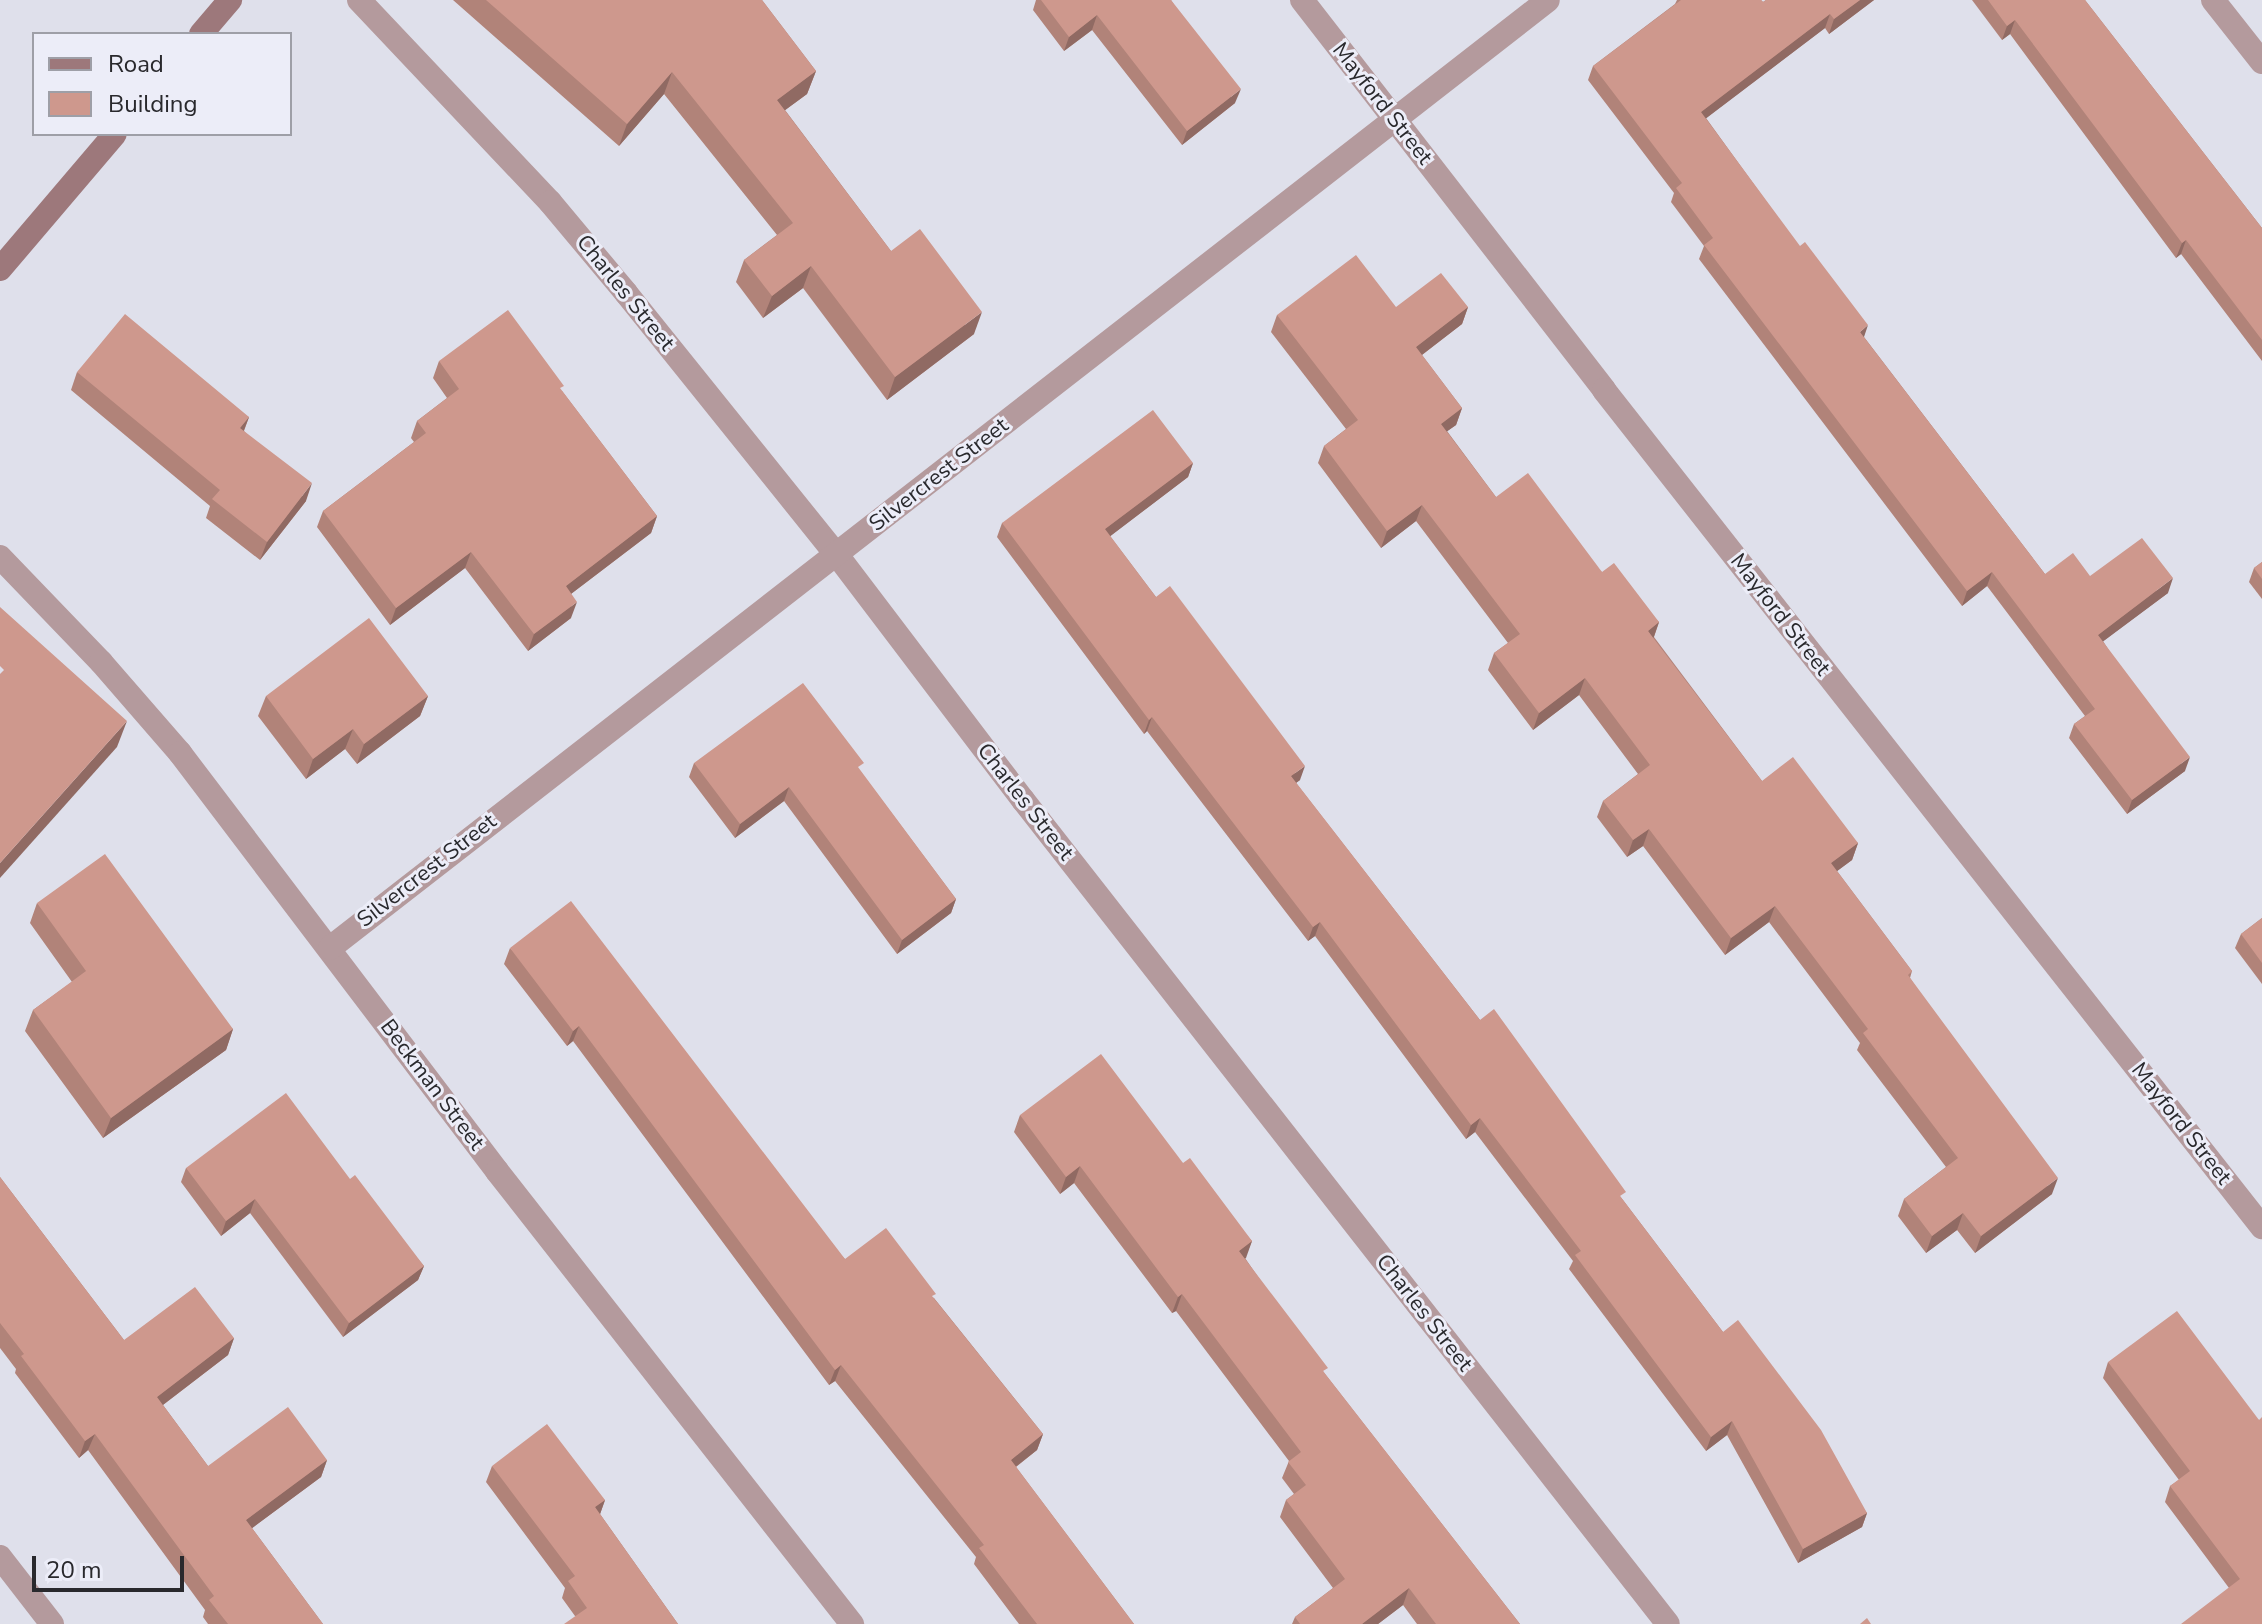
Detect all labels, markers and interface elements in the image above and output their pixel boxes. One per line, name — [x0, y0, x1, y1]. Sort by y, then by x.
legend — [32, 32, 292, 136]
street label: Mayford Street — [1326, 38, 1438, 170]
text: Road — [108, 48, 164, 80]
text: Building — [108, 88, 198, 120]
street label: Charles Street — [570, 230, 680, 356]
street label: Silvercrest Street — [864, 413, 1014, 537]
street label: Mayford Street — [1724, 549, 1836, 681]
street label: Charles Street — [971, 738, 1079, 866]
street label: Silvercrest Street — [352, 809, 502, 933]
street label: Beckman Street — [374, 1015, 490, 1155]
street label: Mayford Street — [2125, 1058, 2237, 1190]
street label: Charles Street — [1370, 1249, 1478, 1377]
scale bar — [36, 1540, 188, 1590]
text: 20 m — [46, 1554, 102, 1586]

